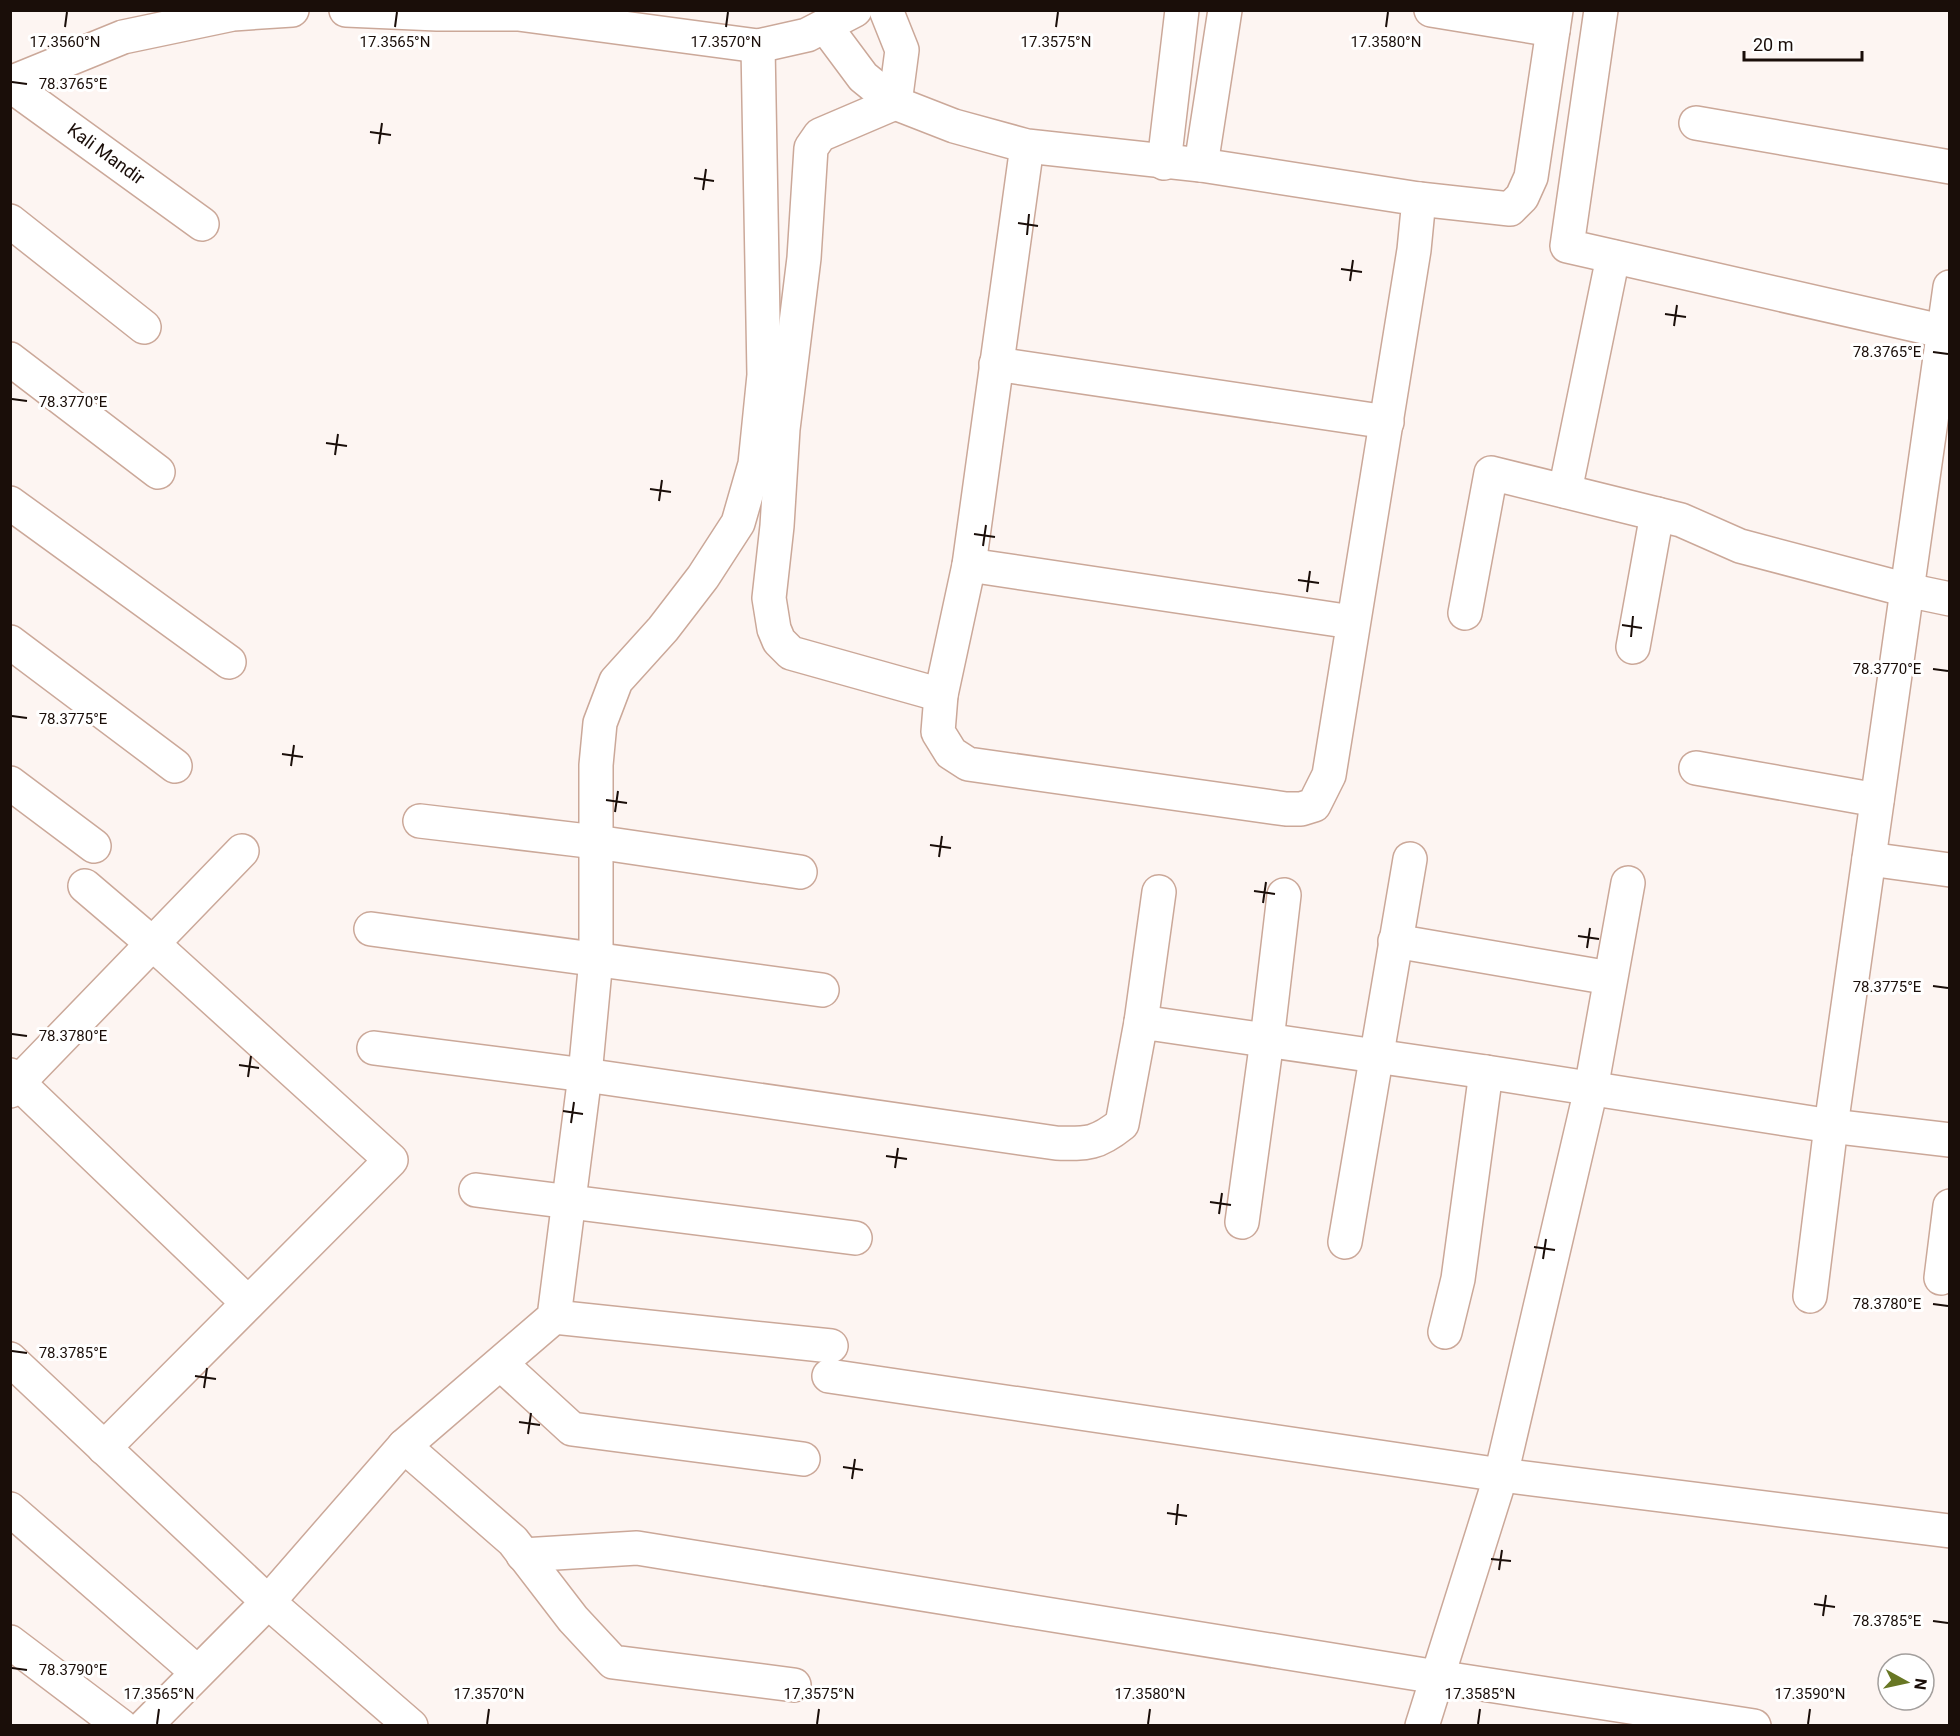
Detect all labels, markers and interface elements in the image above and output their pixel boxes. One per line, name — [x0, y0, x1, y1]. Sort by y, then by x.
scale bar — [1744, 24, 1862, 62]
text: 17.3560°N — [30, 33, 100, 51]
text: 17.3565°N — [360, 33, 430, 51]
text: 17.3570°N — [691, 33, 761, 51]
text: 17.3575°N — [1021, 33, 1091, 51]
text: 17.3580°N — [1351, 33, 1421, 51]
text: 20 m — [1753, 34, 1793, 55]
text: 78.3765°E — [39, 75, 108, 93]
street label: Kali Mandir — [64, 119, 149, 189]
text: 78.3765°E — [1853, 343, 1922, 361]
text: 78.3770°E — [39, 393, 108, 411]
text: 78.3770°E — [1853, 660, 1922, 678]
text: 78.3775°E — [39, 710, 108, 728]
text: 78.3775°E — [1853, 978, 1922, 996]
text: 78.3780°E — [39, 1027, 108, 1045]
text: 78.3780°E — [1853, 1295, 1922, 1313]
text: 78.3785°E — [39, 1344, 108, 1362]
text: 78.3785°E — [1853, 1612, 1922, 1630]
north arrow — [1876, 1652, 1936, 1712]
text: 78.3790°E — [39, 1661, 108, 1679]
text: N — [1910, 1677, 1931, 1691]
text: 17.3565°N — [124, 1685, 194, 1703]
text: 17.3570°N — [454, 1685, 524, 1703]
text: 17.3575°N — [784, 1685, 854, 1703]
text: 17.3580°N — [1115, 1685, 1185, 1703]
text: 17.3585°N — [1445, 1685, 1515, 1703]
text: 17.3590°N — [1775, 1685, 1845, 1703]

